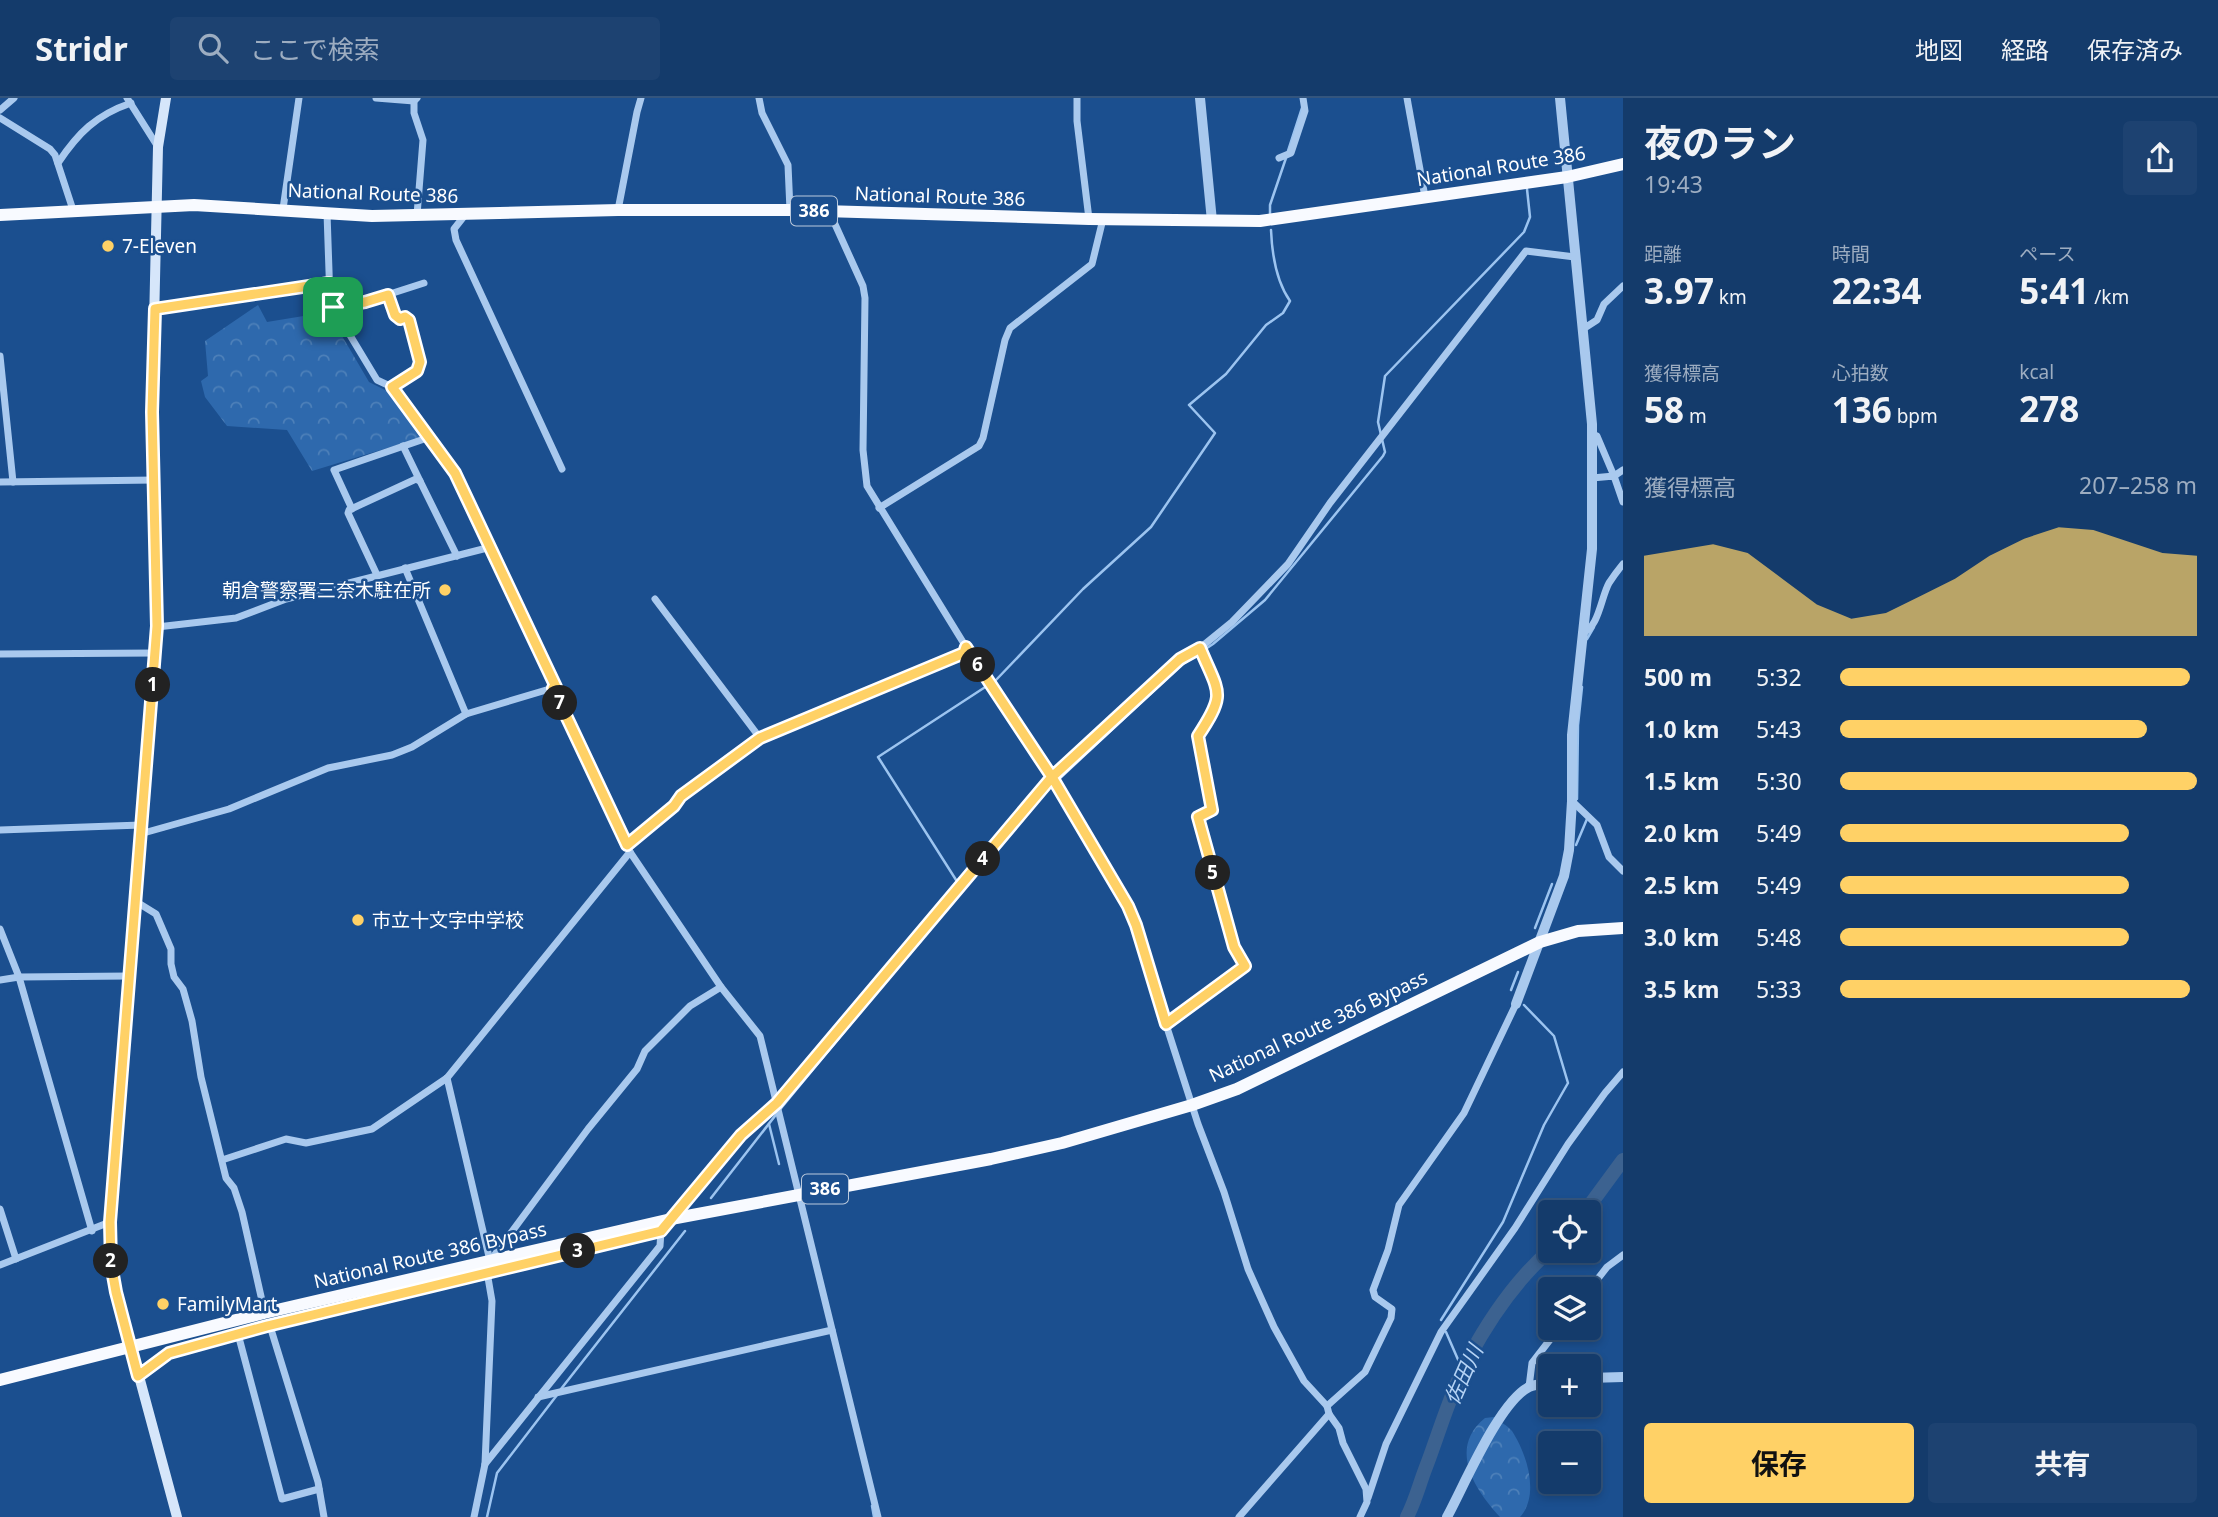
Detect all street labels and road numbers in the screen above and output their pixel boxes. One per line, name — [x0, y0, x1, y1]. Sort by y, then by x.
street label: National Route 386 — [1415, 140, 1587, 192]
street label: National Route 386 — [287, 177, 459, 209]
street label: National Route 386 — [854, 180, 1026, 212]
road number: 386 — [791, 196, 837, 226]
street label: National Route 386 Bypass — [1205, 964, 1431, 1088]
road number: 386 — [802, 1174, 848, 1204]
street label: National Route 386 Bypass — [311, 1216, 549, 1294]

